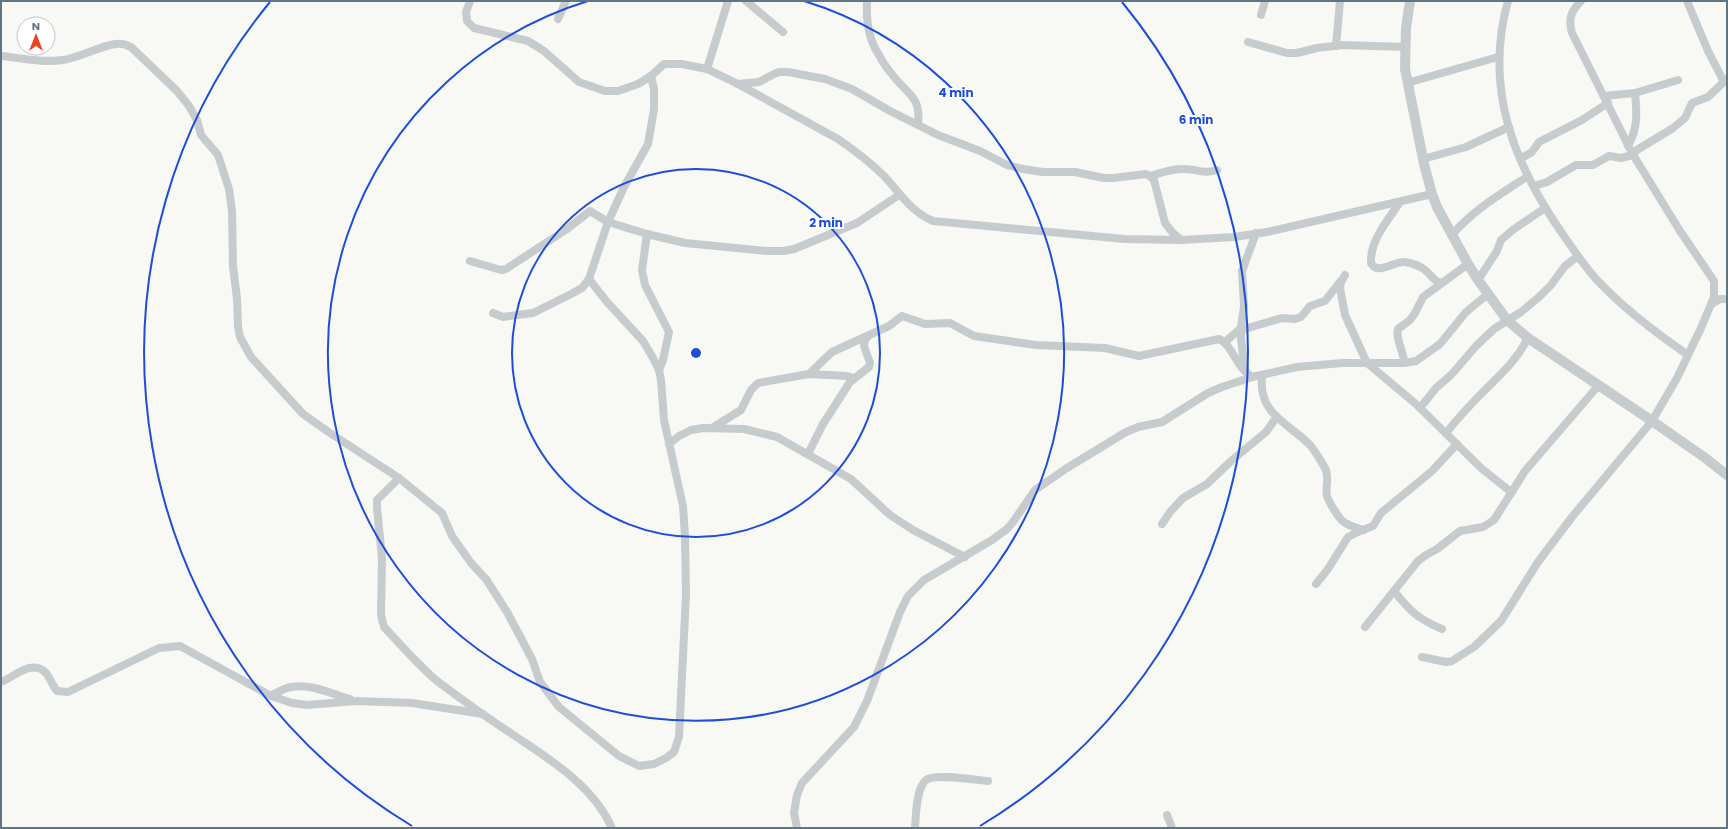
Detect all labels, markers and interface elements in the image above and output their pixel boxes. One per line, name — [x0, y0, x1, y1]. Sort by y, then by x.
north arrow — [16, 16, 56, 56]
text: N — [32, 18, 40, 34]
text: 4 min — [938, 84, 974, 101]
text: 6 min — [1179, 111, 1213, 128]
text: 2 min — [809, 214, 843, 231]
centre of rings — [689, 346, 703, 360]

